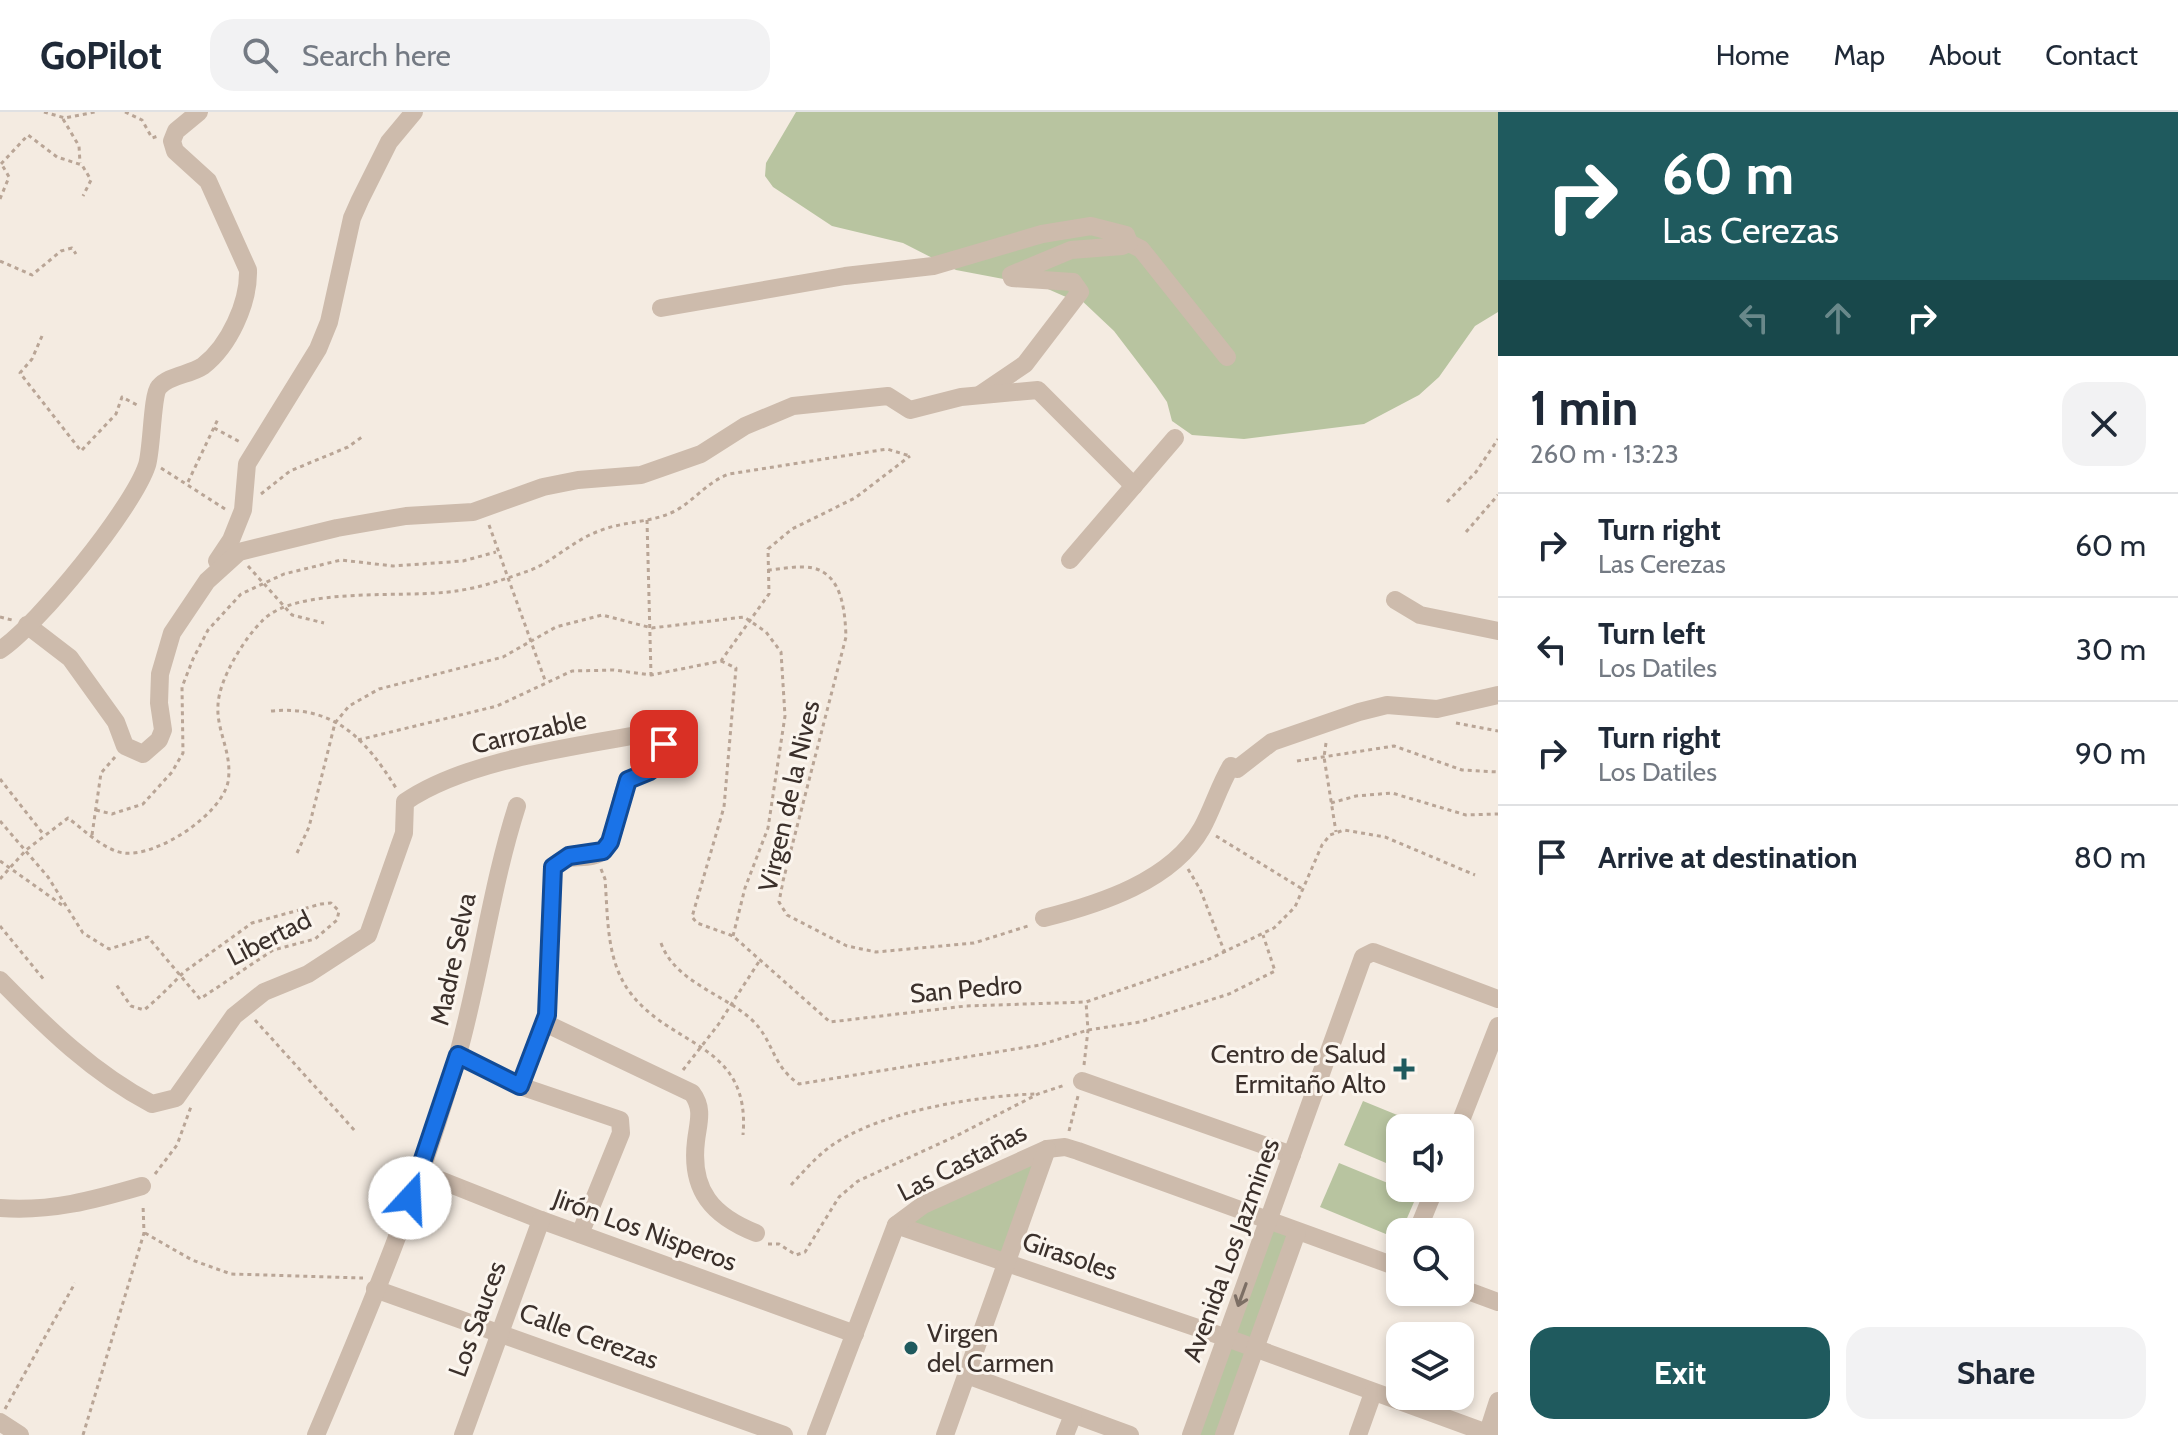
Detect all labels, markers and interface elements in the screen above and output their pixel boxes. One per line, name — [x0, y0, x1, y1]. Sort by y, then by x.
search box — [210, 19, 770, 91]
text: GoPilot — [40, 32, 162, 79]
icon: search — [238, 33, 282, 77]
text: Search here — [302, 37, 451, 74]
text: Home — [1716, 38, 1789, 72]
text: Map — [1833, 38, 1885, 72]
text: About — [1929, 38, 2001, 72]
text: Contact — [2045, 38, 2138, 72]
text: 60 m — [1662, 140, 1794, 208]
icon: right — [1530, 144, 1634, 248]
text: Las Cerezas — [1662, 208, 1839, 252]
icon: left — [1732, 296, 1776, 340]
icon: ahead — [1816, 296, 1860, 340]
icon: right — [1900, 296, 1944, 340]
text: 1 min — [1530, 379, 1638, 437]
button: close — [2062, 382, 2146, 466]
text: 260 m · 13:23 — [1530, 438, 1679, 470]
text: Turn right — [1598, 511, 1721, 548]
icon: right — [1530, 523, 1574, 567]
text: 60 m — [2075, 527, 2146, 564]
text: Las Cerezas — [1598, 548, 1726, 580]
text: Turn left — [1598, 615, 1706, 652]
icon: left — [1530, 627, 1574, 671]
text: 30 m — [2076, 631, 2146, 668]
text: Los Datiles — [1598, 652, 1717, 684]
street label: Virgen de la Nives — [751, 697, 827, 895]
street label: Carrozable — [468, 703, 590, 761]
pin — [630, 710, 698, 778]
text: Turn right — [1598, 719, 1721, 756]
icon: arrive — [642, 722, 686, 766]
icon: right — [1530, 731, 1574, 775]
text: 90 m — [2075, 735, 2146, 772]
text: Los Datiles — [1598, 756, 1717, 788]
icon: arrive — [1530, 835, 1574, 879]
text: Arrive at destination — [1598, 839, 1858, 876]
text: 80 m — [2074, 839, 2146, 876]
street label: Madre Selva — [423, 889, 483, 1028]
street label: Libertad — [222, 903, 316, 973]
street label: San Pedro — [909, 968, 1023, 1010]
place label: Centro de Salud Ermitaño Alto — [1210, 1038, 1386, 1100]
marker: Centro de Salud Ermitaño Alto — [1393, 1058, 1415, 1080]
map controls — [1386, 1114, 1474, 1410]
button: sound — [1386, 1114, 1474, 1202]
street label: Las Castañas — [892, 1116, 1032, 1208]
street label: Avenida Los Jazmines — [1176, 1134, 1286, 1366]
position arrow — [368, 1156, 452, 1240]
street label: Jirón Los Nisperos — [548, 1182, 741, 1278]
button: search — [1386, 1218, 1474, 1306]
street label: Girasoles — [1018, 1225, 1122, 1287]
street label: Los Sauces — [441, 1257, 513, 1381]
one-way arrow — [1234, 1282, 1248, 1307]
street label: Calle Cerezas — [515, 1296, 663, 1376]
place label: Virgen del Carmen — [927, 1317, 1054, 1379]
button: layers — [1386, 1322, 1474, 1410]
button: Exit — [1530, 1327, 1830, 1419]
button: Share — [1846, 1327, 2146, 1419]
marker: Virgen del Carmen — [902, 1339, 920, 1357]

